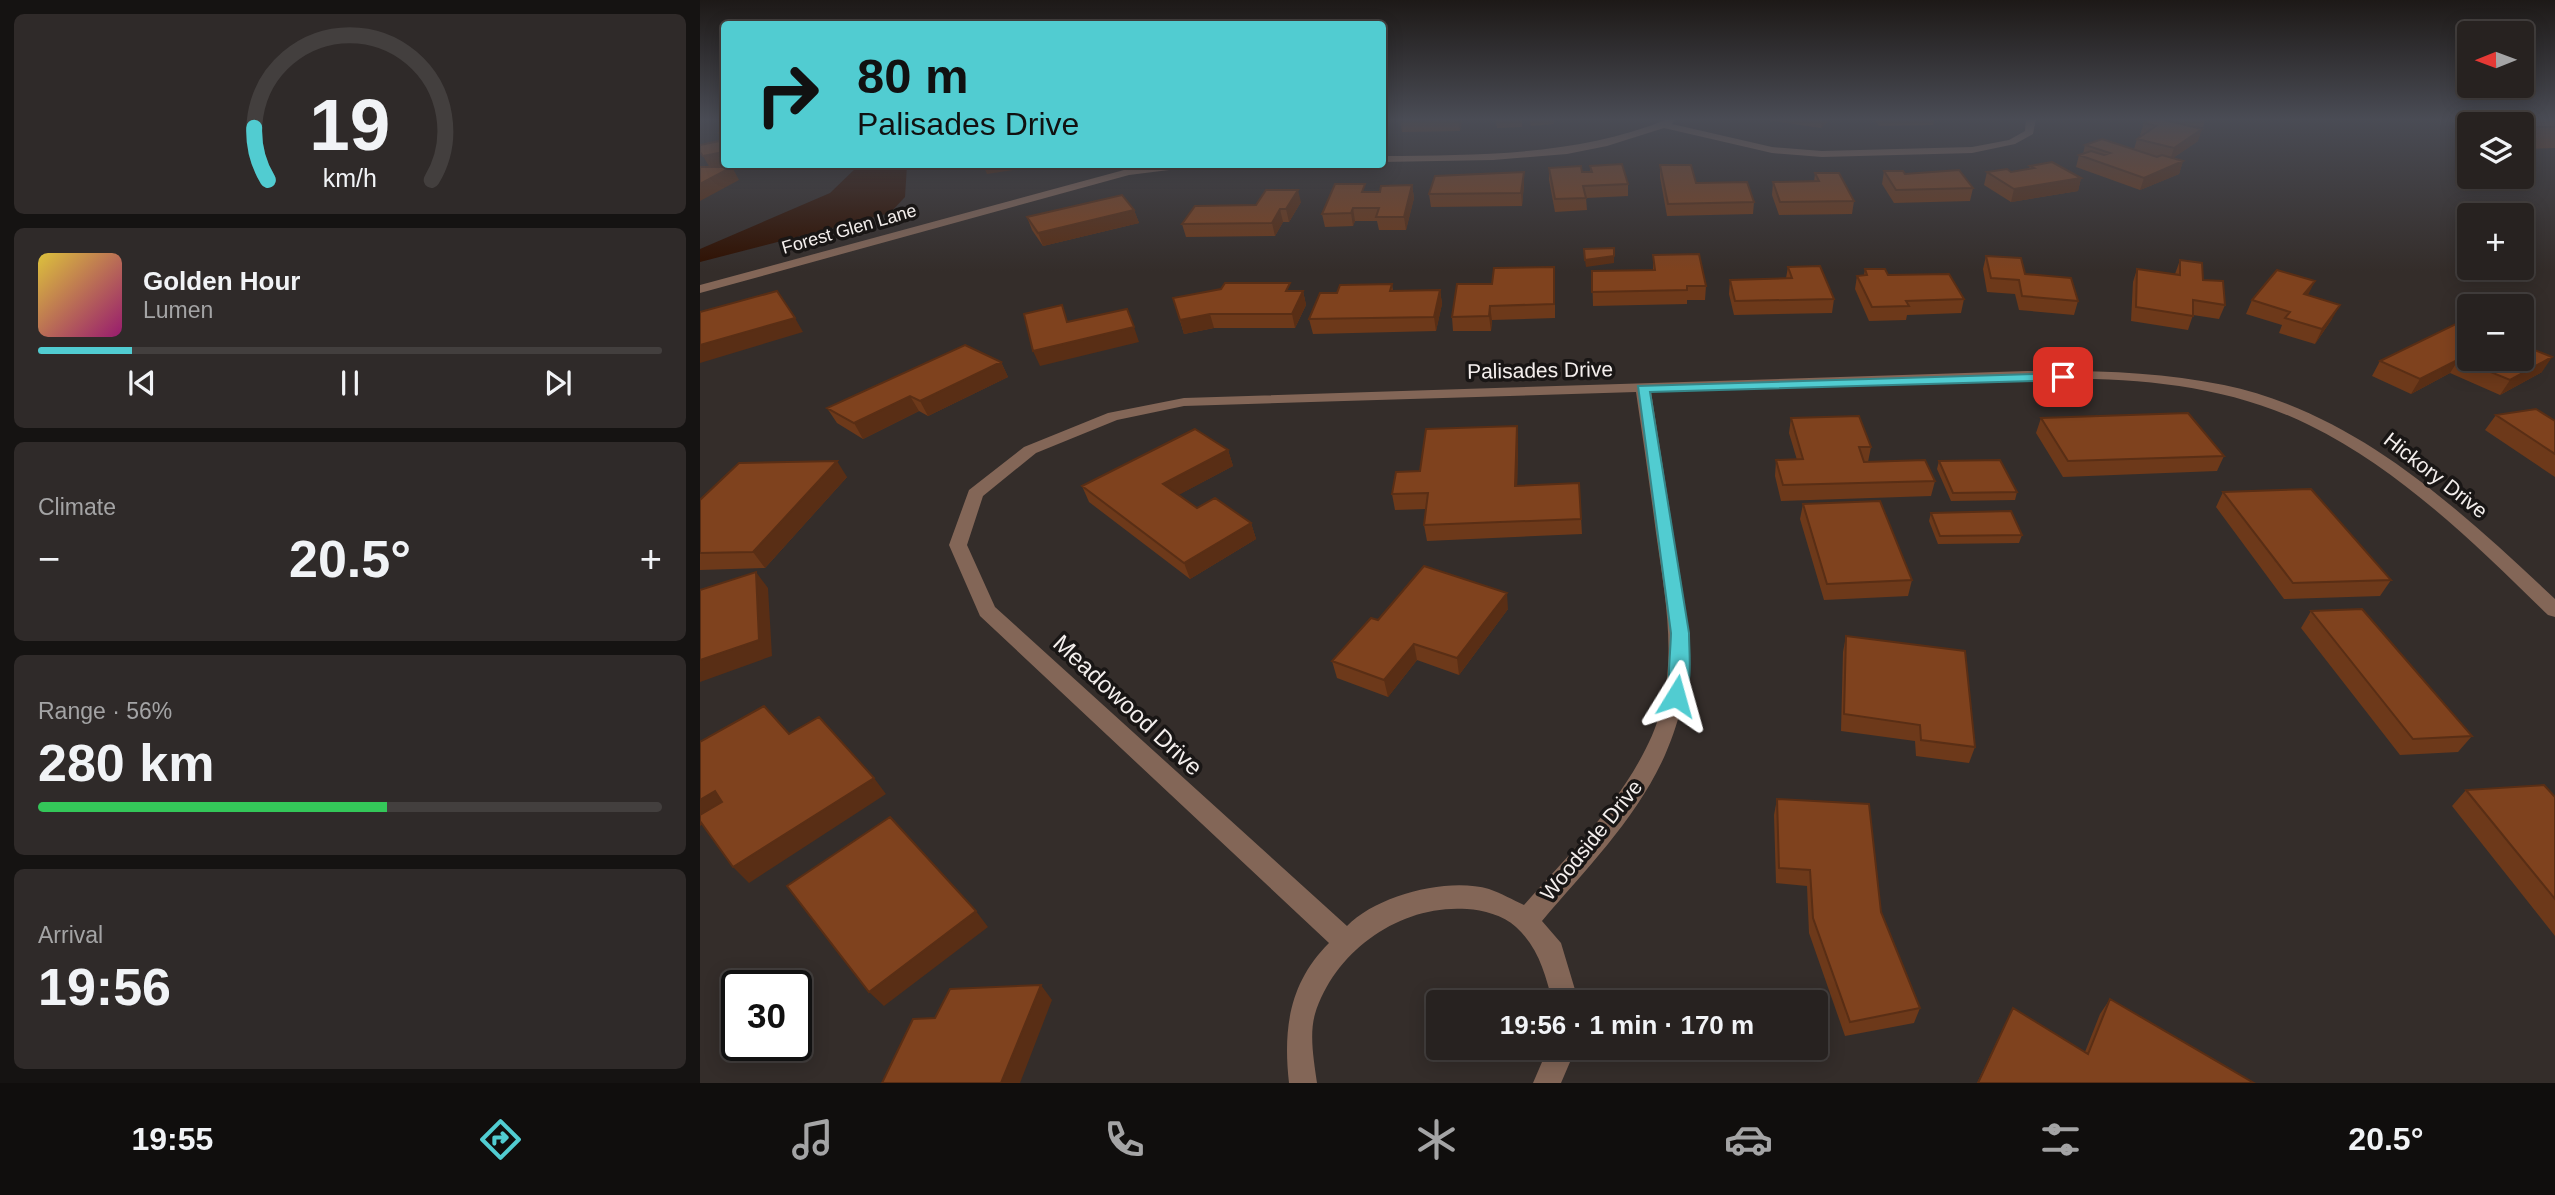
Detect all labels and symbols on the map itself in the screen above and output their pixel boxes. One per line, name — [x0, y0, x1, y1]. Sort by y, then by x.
north arrow — [2457, 21, 2534, 98]
street label: Forest Glen Lane — [779, 200, 919, 258]
pin — [2033, 347, 2093, 407]
street label: Palisades Drive — [1467, 357, 1613, 383]
street label: Hickory Drive — [2380, 428, 2492, 522]
street label: Meadowood Drive — [1048, 629, 1208, 781]
position arrow — [1639, 659, 1713, 733]
street label: Woodside Drive — [1536, 775, 1646, 905]
speed limit sign: 30 — [721, 970, 812, 1061]

